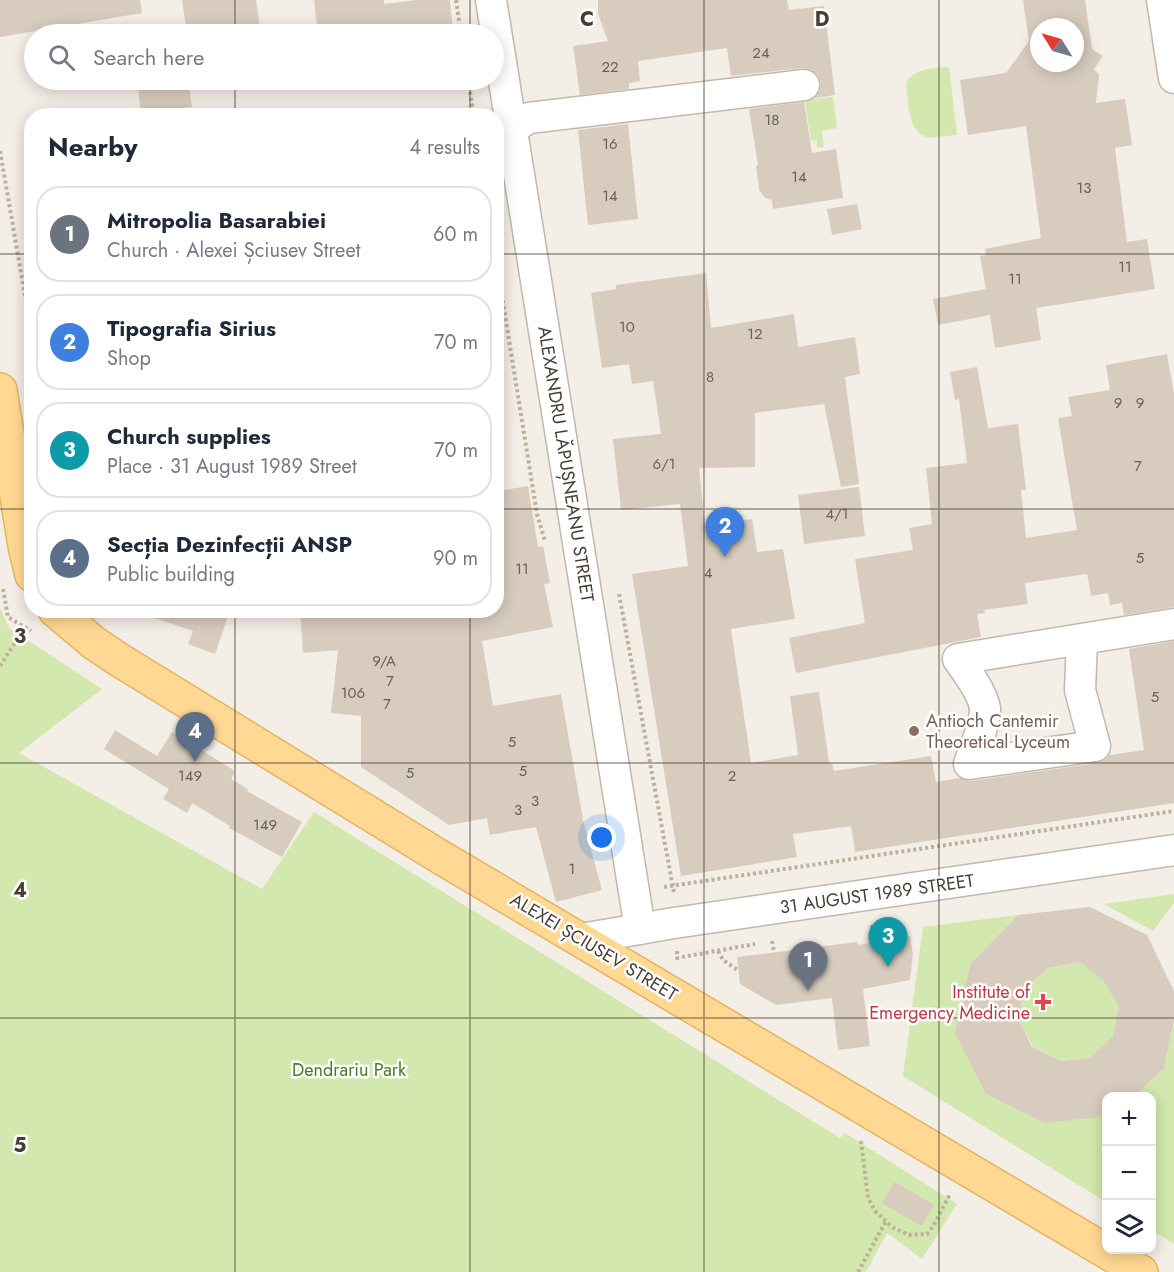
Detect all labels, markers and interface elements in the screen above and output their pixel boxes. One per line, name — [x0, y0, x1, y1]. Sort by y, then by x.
text: C — [580, 5, 594, 34]
text: D — [815, 5, 829, 34]
north arrow — [1030, 18, 1084, 72]
search box — [24, 24, 504, 90]
icon: search — [45, 41, 78, 74]
text: Search here — [93, 41, 204, 73]
house number: 24 — [752, 42, 770, 64]
house number: 22 — [601, 56, 619, 78]
house number: 18 — [765, 109, 779, 131]
text: Nearby — [48, 128, 137, 166]
text: 4 results — [409, 133, 480, 162]
house number: 16 — [602, 133, 618, 155]
house number: 14 — [791, 166, 807, 188]
house number: 13 — [1077, 177, 1091, 199]
house number: 14 — [602, 185, 618, 207]
text: Mitropolia Basarabiei — [107, 204, 326, 236]
text: 1 — [64, 220, 75, 249]
text: 60 m — [433, 220, 478, 249]
text: Church · Alexei Șciusev Street — [107, 236, 361, 265]
house number: 11 — [1118, 256, 1132, 278]
house number: 11 — [1008, 268, 1022, 290]
text: Tipografia Sirius — [107, 312, 276, 344]
house number: 10 — [619, 316, 635, 338]
house number: 12 — [747, 323, 763, 345]
street label: ALEXANDRU LĂPUȘNEANU STREET — [531, 324, 601, 604]
text: 2 — [63, 328, 76, 357]
text: 70 m — [434, 328, 478, 357]
text: Shop — [107, 344, 151, 373]
house number: 8 — [706, 366, 714, 388]
house number: 9 — [1114, 392, 1122, 414]
house number: 9 — [1136, 392, 1144, 414]
text: Church supplies — [107, 420, 271, 452]
text: 3 — [63, 436, 76, 465]
text: 70 m — [434, 436, 478, 465]
text: Place · 31 August 1989 Street — [107, 452, 357, 481]
house number: 6/1 — [652, 453, 676, 475]
house number: 7 — [1134, 455, 1142, 477]
house number: 4/1 — [825, 503, 849, 525]
pin: 2 — [706, 508, 744, 557]
text: Secția Dezinfecții ANSP — [107, 528, 352, 560]
text: 4 — [63, 544, 76, 573]
text: 90 m — [433, 544, 478, 573]
house number: 5 — [1136, 547, 1144, 569]
house number: 11 — [515, 558, 529, 580]
text: Public building — [107, 560, 235, 589]
house number: 4 — [704, 562, 713, 584]
text: 3 — [14, 622, 26, 651]
house number: 9/A — [372, 650, 396, 672]
house number: 7 — [386, 670, 394, 692]
house number: 106 — [341, 682, 365, 704]
house number: 5 — [1151, 686, 1159, 708]
house number: 7 — [383, 693, 391, 715]
place label: Antioch Cantemir Theoretical Lyceum — [926, 708, 1070, 755]
pin: 4 — [176, 712, 214, 762]
marker: Antioch Cantemir Theoretical Lyceum — [907, 724, 921, 738]
house number: 5 — [508, 731, 516, 753]
house number: 5 — [519, 760, 527, 782]
house number: 5 — [406, 762, 414, 784]
house number: 149 — [178, 765, 202, 787]
house number: 2 — [728, 765, 736, 787]
house number: 3 — [531, 790, 539, 812]
house number: 3 — [514, 799, 522, 821]
house number: 149 — [253, 814, 277, 836]
your location — [587, 823, 616, 852]
house number: 1 — [569, 858, 575, 880]
street label: 31 AUGUST 1989 STREET — [778, 867, 976, 921]
text: 4 — [13, 876, 27, 905]
street label: ALEXEI ȘCIUSEV STREET — [505, 887, 683, 1008]
pin: 3 — [868, 918, 908, 967]
pin: 1 — [788, 942, 828, 991]
place label: Institute of Emergency Medicine — [869, 979, 1031, 1026]
marker: Institute of Emergency Medicine — [1034, 993, 1052, 1011]
park label: Dendrariu Park — [292, 1057, 406, 1083]
map controls — [1102, 1092, 1156, 1254]
button: + — [1102, 1092, 1156, 1146]
text: 5 — [14, 1131, 27, 1160]
button: − — [1102, 1146, 1156, 1200]
button: layers — [1102, 1200, 1156, 1254]

